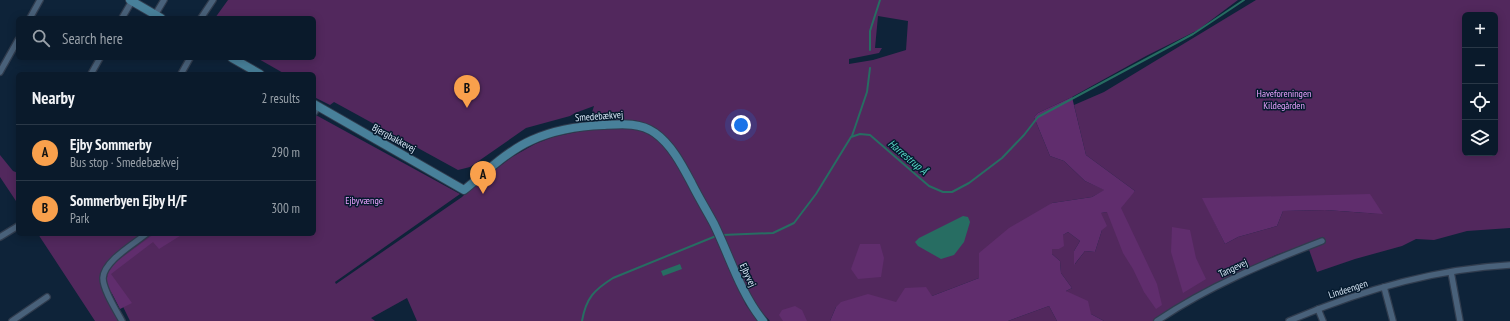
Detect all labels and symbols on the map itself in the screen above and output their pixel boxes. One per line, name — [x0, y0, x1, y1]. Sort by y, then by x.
pin: B — [454, 75, 480, 108]
park label: Haveforeningen Kildegården — [1257, 87, 1311, 112]
street label: Smedebækvej — [575, 108, 623, 124]
your location — [731, 115, 751, 135]
street label: Bjergbakkevej — [370, 121, 418, 155]
water label: Harrestrup Å — [885, 136, 931, 178]
pin: A — [470, 161, 496, 194]
park label: Ejbyvænge — [345, 194, 383, 207]
street label: Tangevej — [1216, 256, 1250, 280]
street label: Ejbyvej — [737, 261, 759, 289]
street label: Lindeengen — [1327, 277, 1369, 301]

